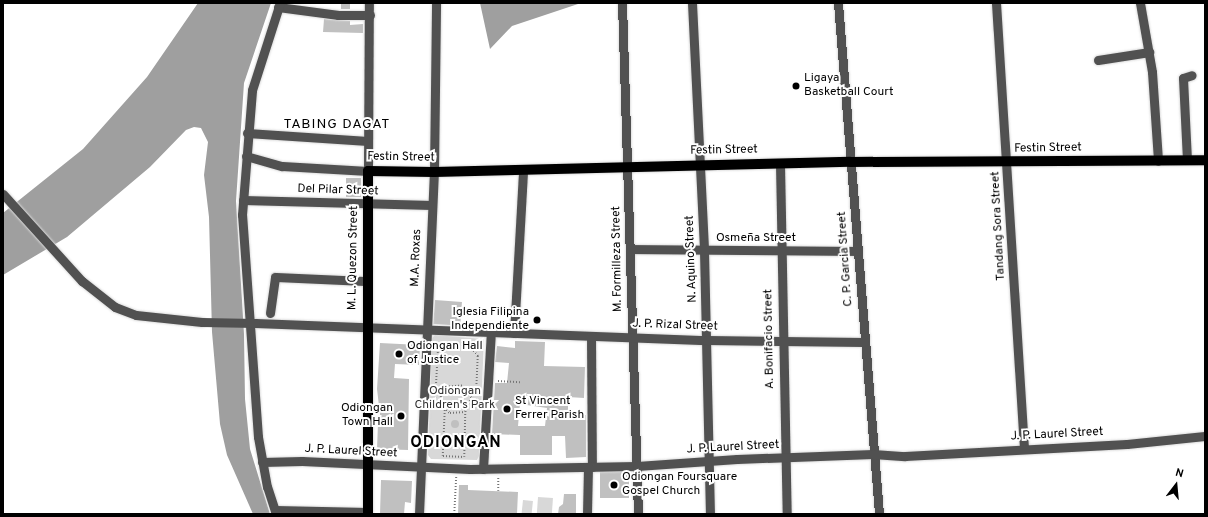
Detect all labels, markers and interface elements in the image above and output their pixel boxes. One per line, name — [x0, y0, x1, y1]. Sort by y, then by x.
place label: Ligaya Basketball Court — [804, 72, 894, 100]
marker: Ligaya Basketball Court — [791, 81, 801, 91]
district label: TABING DAGAT — [284, 117, 390, 133]
street label: Festin Street — [1014, 141, 1082, 157]
street label: Festin Street — [690, 143, 758, 159]
street label: Festin Street — [367, 150, 435, 166]
street label: Tandang Sora Street — [989, 171, 1009, 281]
street label: Del Pilar Street — [297, 182, 379, 200]
street label: M. L. Quezon Street — [346, 206, 362, 310]
street label: M. Formilleza Street — [610, 206, 626, 312]
street label: C. P. Garcia Street — [835, 211, 857, 307]
street label: N. Aquino Street — [683, 215, 701, 303]
street label: M.A. Roxas — [409, 229, 425, 287]
street label: Osmeña Street — [716, 232, 796, 246]
street label: A. Bonifacio Street — [762, 289, 778, 389]
place label: Iglesia Filipina Independiente — [451, 306, 529, 334]
marker: Iglesia Filipina Independiente — [532, 315, 542, 325]
street label: J. P. Rizal Street — [632, 317, 718, 335]
place label: Odiongan Hall of Justice — [407, 340, 483, 368]
marker: Odiongan Hall of Justice — [394, 349, 404, 359]
park label: Odiongan Children's Park — [415, 385, 495, 413]
place label: St Vincent Ferrer Parish — [515, 395, 584, 423]
place label: Odiongan Town Hall — [341, 402, 393, 430]
marker: St Vincent Ferrer Parish — [502, 404, 512, 414]
marker: Odiongan Town Hall — [396, 411, 406, 421]
street label: J. P. Laurel Street — [1010, 425, 1104, 445]
district label: ODIONGAN — [410, 433, 502, 453]
street label: J. P. Laurel Street — [686, 438, 780, 458]
street label: J. P. Laurel Street — [304, 442, 398, 462]
north arrow — [1156, 465, 1196, 505]
text: N — [1174, 466, 1185, 481]
place label: Odiongan Foursquare Gospel Church — [622, 471, 737, 499]
marker: Odiongan Foursquare Gospel Church — [609, 480, 619, 490]

